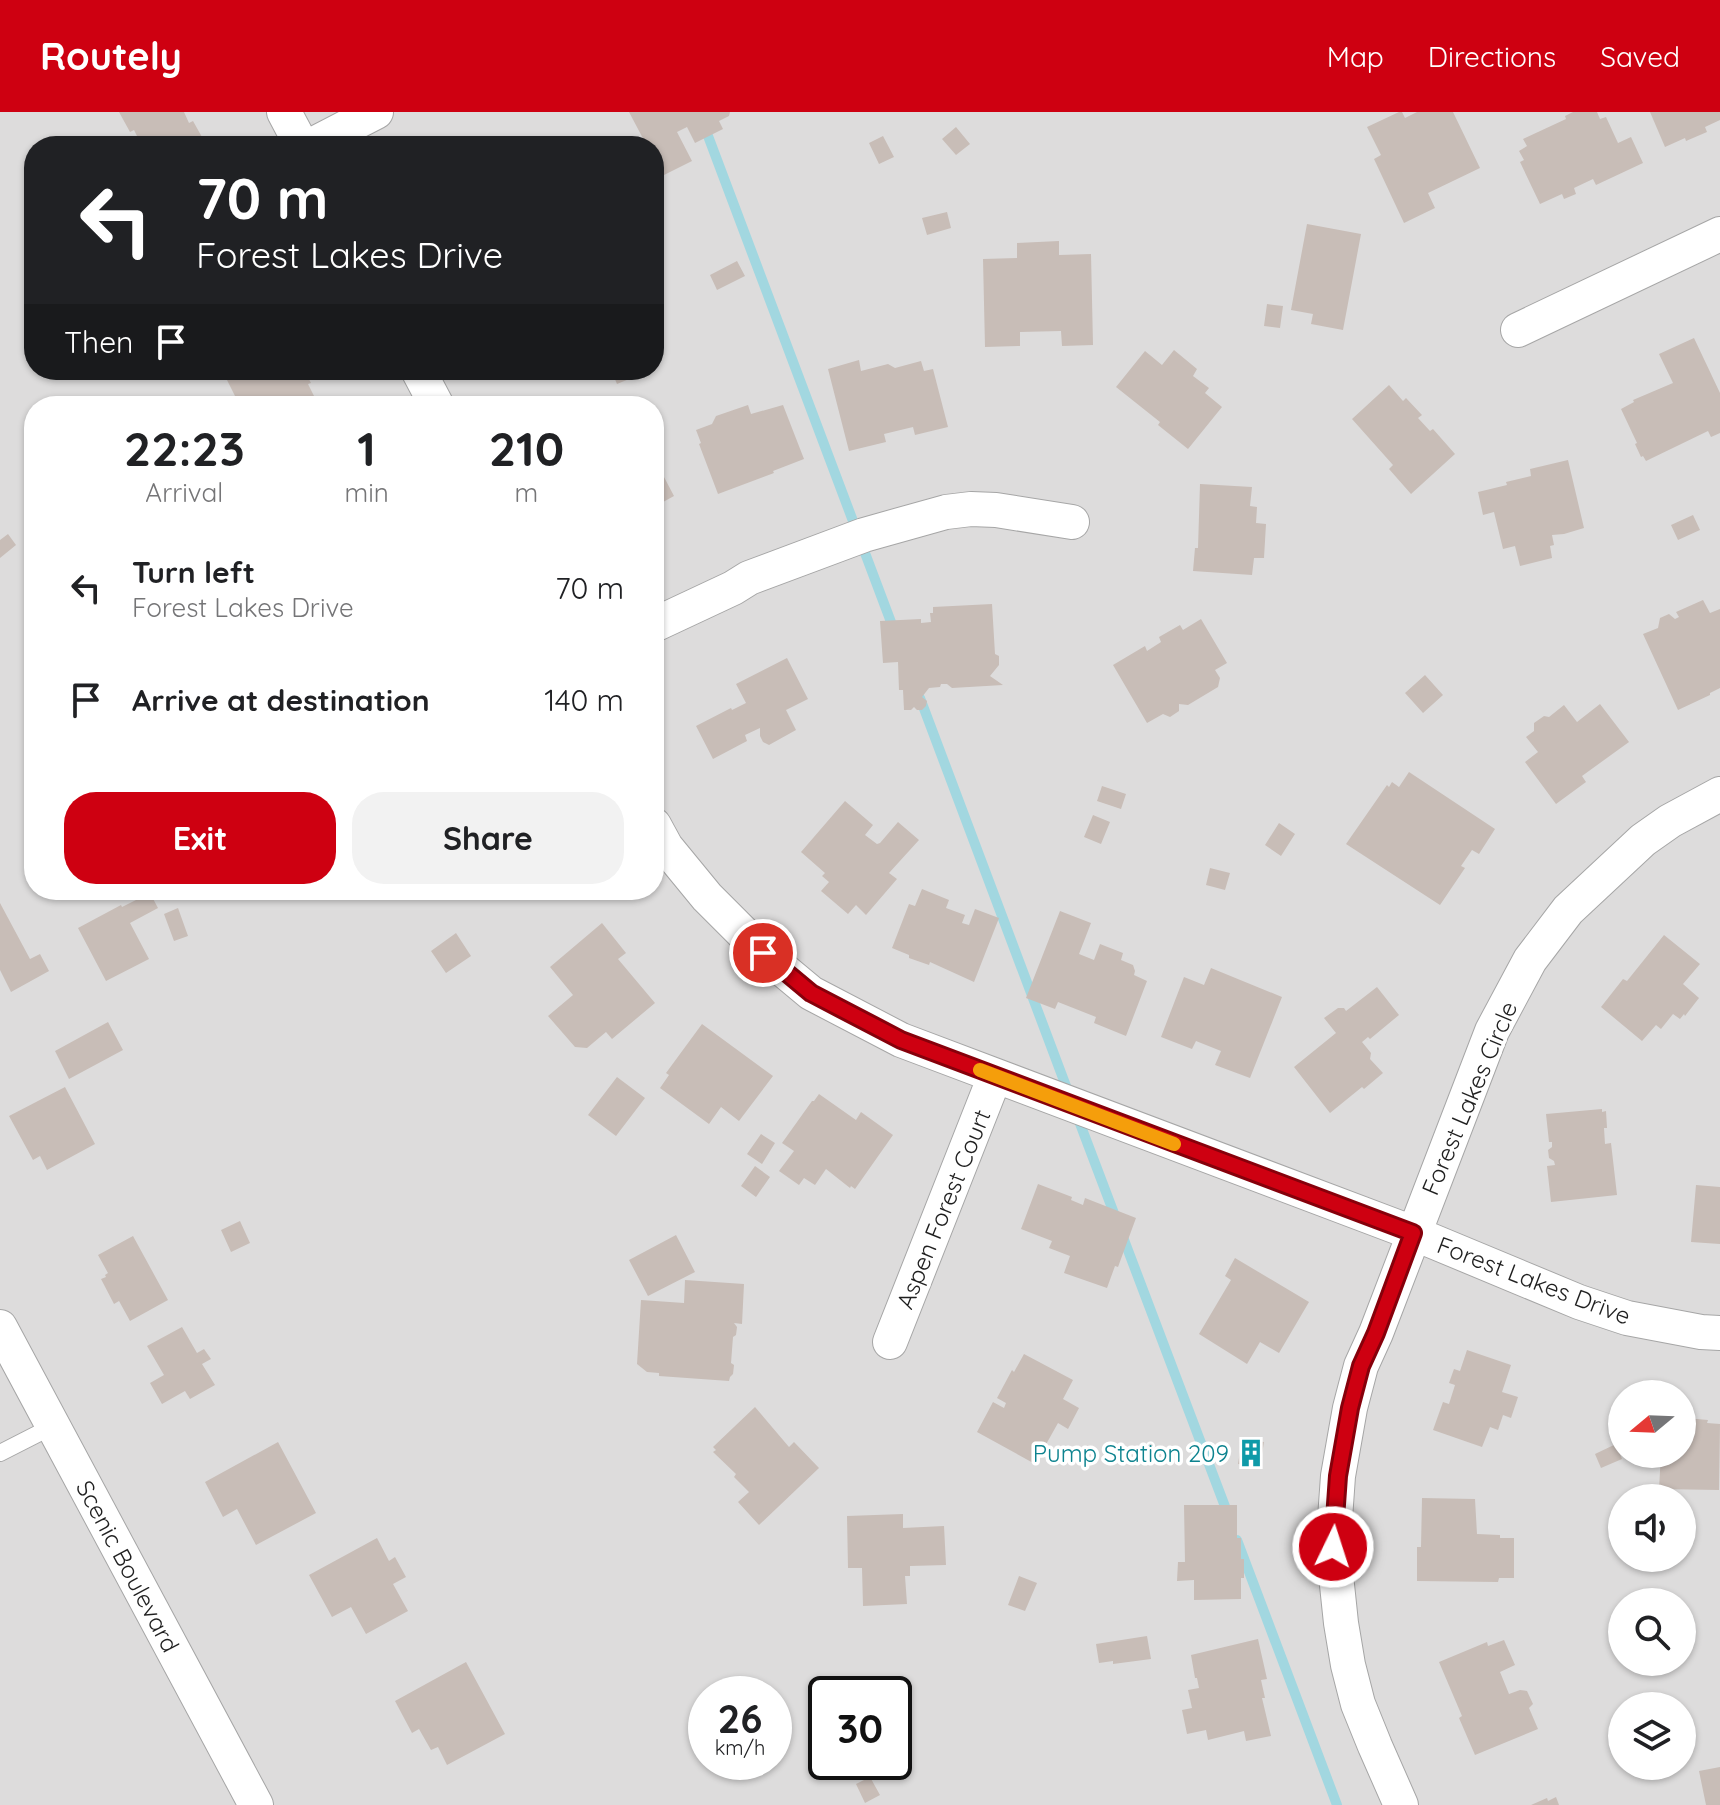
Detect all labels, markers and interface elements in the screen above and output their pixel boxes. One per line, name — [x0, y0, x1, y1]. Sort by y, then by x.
text: Routely — [40, 32, 182, 80]
text: Map — [1327, 39, 1384, 74]
text: Directions — [1428, 39, 1556, 74]
text: Saved — [1600, 39, 1680, 74]
text: 70 m — [196, 163, 328, 233]
icon: left — [64, 168, 168, 272]
text: Forest Lakes Drive — [196, 232, 503, 277]
icon: arrive — [149, 320, 193, 364]
text: Then — [64, 323, 133, 361]
text: 22:23 — [124, 418, 245, 478]
text: 1 — [357, 418, 376, 478]
text: 210 — [489, 418, 564, 478]
text: Arrival — [145, 476, 223, 509]
text: min — [345, 476, 389, 509]
text: m — [515, 476, 538, 509]
text: Turn left — [132, 553, 255, 591]
icon: left — [64, 566, 108, 610]
text: 70 m — [555, 569, 624, 607]
text: Forest Lakes Drive — [132, 591, 354, 624]
icon: arrive — [64, 678, 108, 722]
text: Arrive at destination — [132, 681, 430, 719]
text: 140 m — [544, 681, 624, 719]
button: Exit — [64, 792, 336, 884]
button: Share — [352, 792, 624, 884]
pin — [729, 919, 797, 987]
icon: arrive — [741, 931, 785, 975]
street label: Forest Lakes Circle — [1415, 997, 1523, 1199]
street label: Aspen Forest Court — [889, 1105, 997, 1313]
street label: Forest Lakes Drive — [1433, 1229, 1635, 1331]
north arrow — [1608, 1380, 1696, 1468]
map controls — [1608, 1380, 1696, 1780]
place label: Pump Station 209 — [1033, 1438, 1229, 1468]
building icon: Pump Station 209 — [1236, 1438, 1266, 1468]
street label: Scenic Boulevard — [70, 1475, 186, 1657]
button: sound — [1608, 1484, 1696, 1572]
position arrow — [1291, 1505, 1375, 1589]
button: search — [1608, 1588, 1696, 1676]
speed limit sign: 30 — [808, 1676, 912, 1780]
button: layers — [1608, 1692, 1696, 1780]
text: 26 — [718, 1693, 762, 1743]
text: km/h — [715, 1735, 765, 1760]

